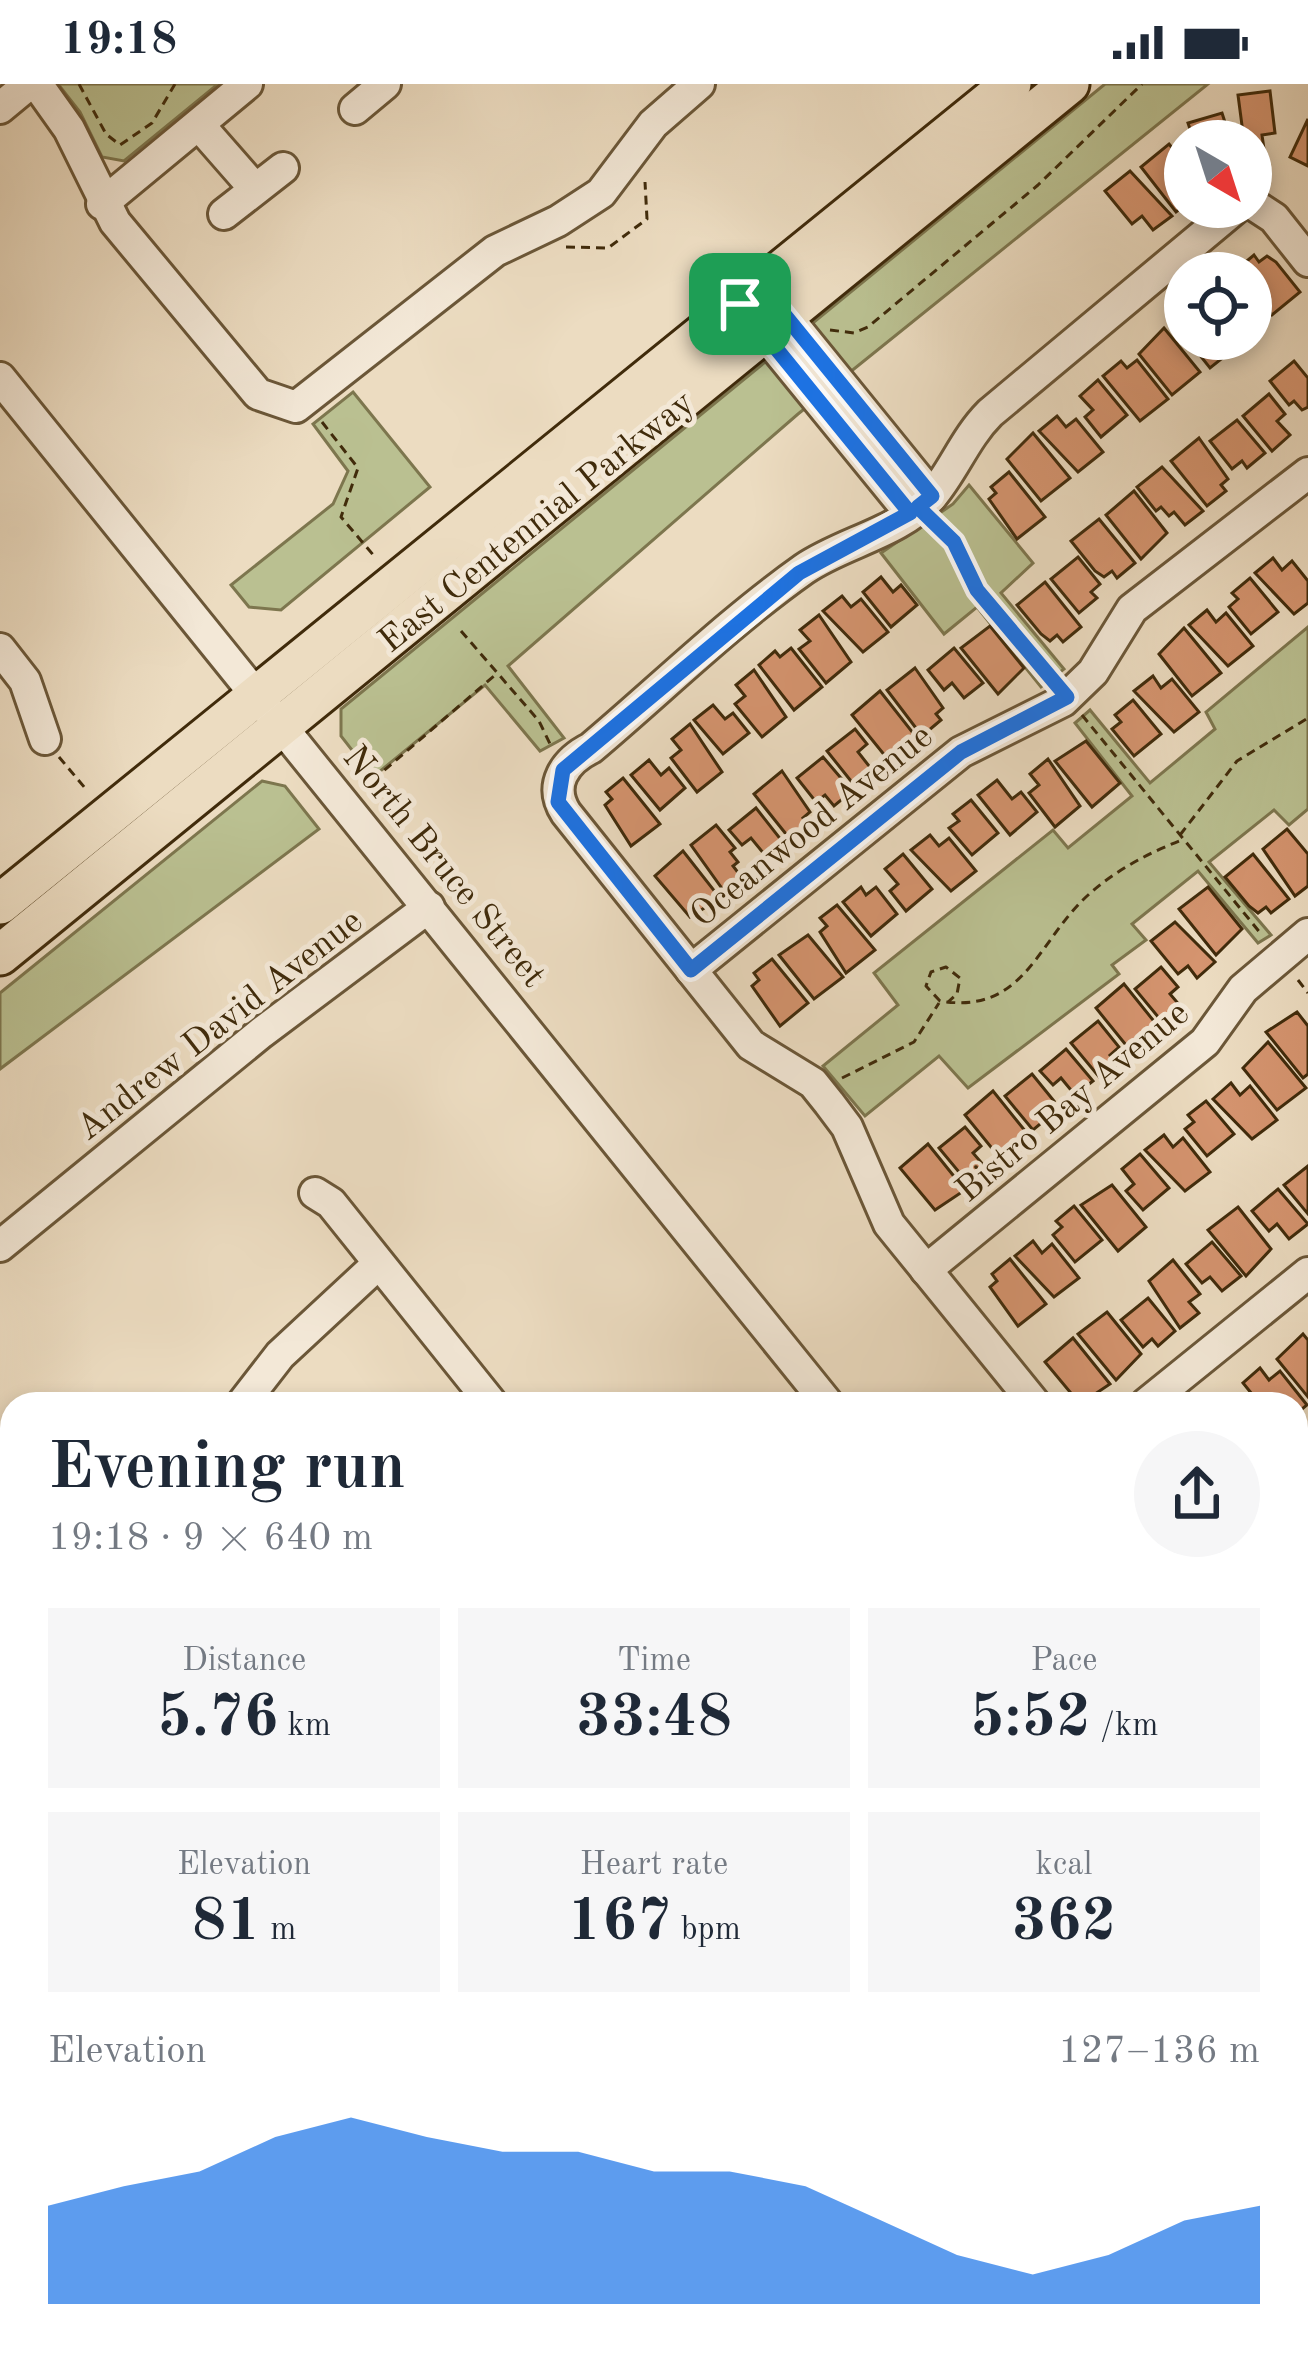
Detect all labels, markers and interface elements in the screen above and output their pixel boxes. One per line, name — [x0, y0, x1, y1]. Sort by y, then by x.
text: 19:18 — [60, 19, 177, 64]
north arrow — [1164, 120, 1272, 228]
map controls — [1164, 120, 1272, 360]
button: locate — [1164, 252, 1272, 360]
pin — [689, 253, 791, 355]
icon: arrive — [707, 271, 773, 337]
street label: East Centennial Parkway — [373, 385, 702, 661]
street label: Oceanwood Avenue — [685, 719, 940, 935]
street label: North Bruce Street — [335, 740, 551, 995]
street label: Andrew David Avenue — [71, 904, 370, 1149]
street label: Bistro Bay Avenue — [951, 996, 1197, 1210]
button: share — [1134, 1431, 1260, 1557]
text: Evening run — [48, 1437, 406, 1503]
text: 19:18 · 9 × 640 m — [48, 1519, 373, 1558]
text: Distance — [182, 1645, 306, 1678]
text: Time — [617, 1645, 691, 1678]
text: Pace — [1031, 1645, 1097, 1678]
text: 5.76 — [157, 1689, 278, 1749]
text: 33:48 — [576, 1689, 732, 1749]
text: 5:52 — [970, 1689, 1091, 1749]
text: km — [278, 1710, 331, 1743]
text: /km — [1091, 1710, 1158, 1743]
text: Elevation — [177, 1849, 311, 1882]
text: Heart rate — [580, 1849, 728, 1882]
text: kcal — [1036, 1849, 1092, 1882]
text: 81 — [191, 1893, 261, 1953]
text: 167 — [567, 1893, 671, 1953]
text: 362 — [1012, 1893, 1116, 1953]
text: m — [261, 1914, 297, 1947]
text: bpm — [671, 1914, 741, 1947]
text: Elevation — [48, 2032, 207, 2071]
text: 127–136 m — [1058, 2032, 1260, 2071]

